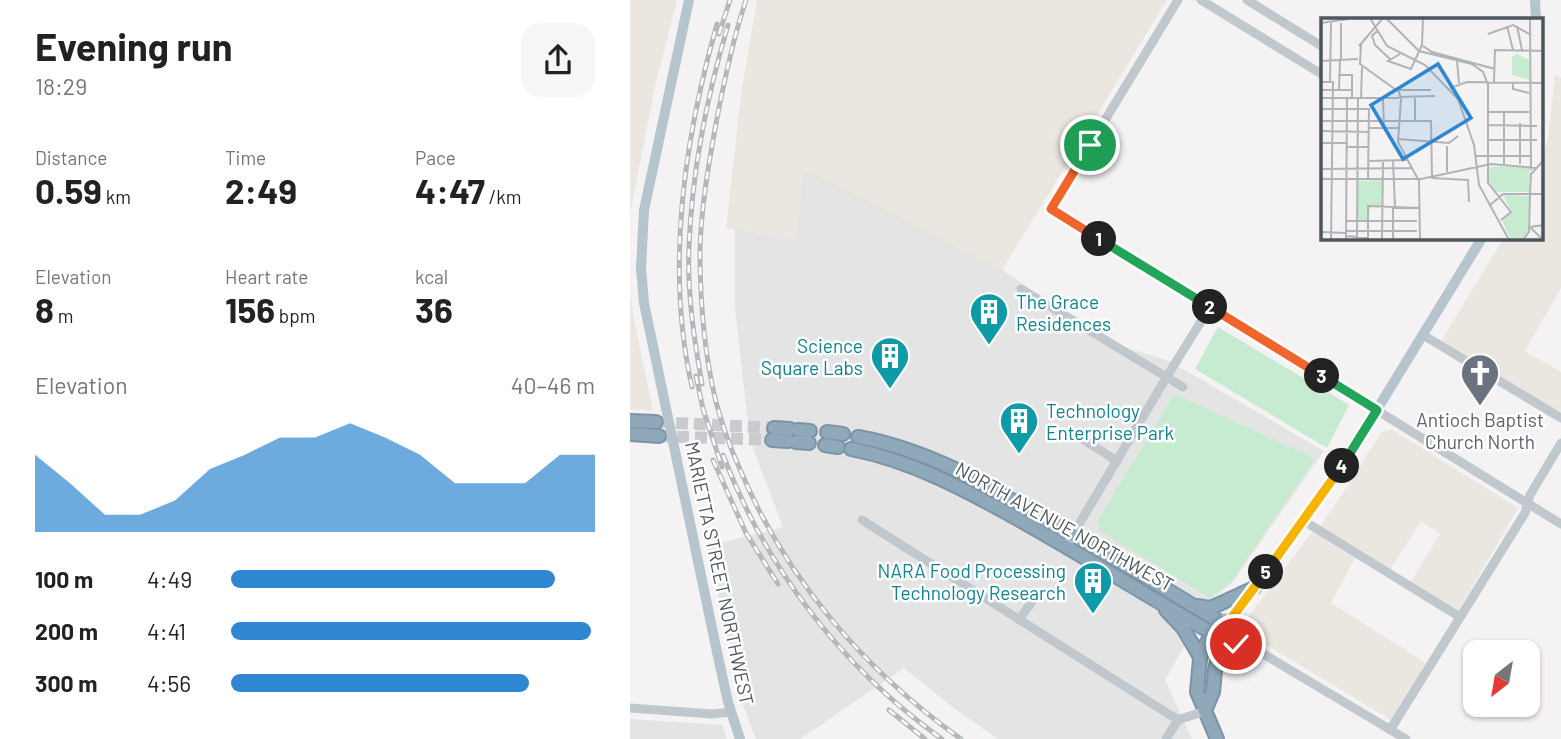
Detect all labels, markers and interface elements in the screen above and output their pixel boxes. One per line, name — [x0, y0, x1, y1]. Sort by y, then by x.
inset map — [1321, 18, 1544, 240]
text: Evening run — [35, 23, 233, 69]
button: share — [521, 23, 595, 97]
text: 18:29 — [35, 72, 87, 100]
pin — [1060, 115, 1120, 175]
icon: arrive — [1071, 126, 1109, 164]
text: Distance — [35, 146, 107, 169]
text: Time — [225, 146, 266, 169]
text: Pace — [415, 146, 456, 169]
text: 0.59 — [35, 169, 102, 211]
text: 2:49 — [225, 169, 297, 211]
text: 4:47 — [415, 169, 485, 211]
text: km — [102, 185, 131, 208]
text: /km — [485, 185, 522, 208]
pin: 1 — [1082, 222, 1116, 256]
text: 1 — [1095, 227, 1102, 250]
text: Elevation — [35, 265, 112, 288]
text: Heart rate — [225, 265, 308, 288]
text: kcal — [415, 265, 448, 288]
text: 8 — [35, 288, 54, 330]
text: 156 — [225, 288, 275, 330]
text: 36 — [415, 288, 453, 330]
place label: The Grace Residences — [1016, 290, 1111, 335]
pin: 2 — [1192, 290, 1228, 324]
building icon: The Grace Residences — [968, 291, 1010, 346]
text: 2 — [1204, 295, 1215, 318]
text: m — [54, 304, 73, 327]
text: bpm — [275, 304, 315, 327]
place label: Science Square Labs — [761, 334, 863, 379]
building icon: Science Square Labs — [869, 335, 911, 390]
church icon: Antioch Baptist Church North — [1459, 352, 1501, 407]
pin: 3 — [1304, 358, 1340, 394]
text: 3 — [1316, 364, 1327, 387]
text: Elevation — [35, 371, 128, 399]
text: 40–46 m — [511, 371, 595, 399]
place label: Technology Enterprise Park — [1046, 399, 1174, 444]
building icon: Technology Enterprise Park — [998, 400, 1040, 455]
place label: Antioch Baptist Church North — [1416, 408, 1544, 453]
street label: MARIETTA STREET NORTHWEST — [681, 439, 759, 707]
pin: 4 — [1324, 448, 1360, 484]
text: 4 — [1336, 454, 1347, 477]
street label: NORTH AVENUE NORTHWEST — [952, 456, 1178, 596]
pin: 5 — [1248, 554, 1284, 590]
place label: NARA Food Processing Technology Research — [878, 559, 1066, 604]
building icon: NARA Food Processing Technology Research — [1072, 560, 1114, 615]
text: 5 — [1260, 560, 1271, 583]
text: 100 m — [35, 565, 93, 593]
text: 4:49 — [147, 565, 192, 593]
pin — [1206, 614, 1266, 674]
text: 200 m — [35, 617, 98, 645]
text: 4:41 — [147, 617, 186, 645]
icon: check — [1217, 625, 1255, 663]
north arrow — [1463, 640, 1540, 718]
map controls — [1463, 640, 1540, 717]
text: 300 m — [35, 669, 97, 697]
text: 4:56 — [147, 669, 191, 697]

